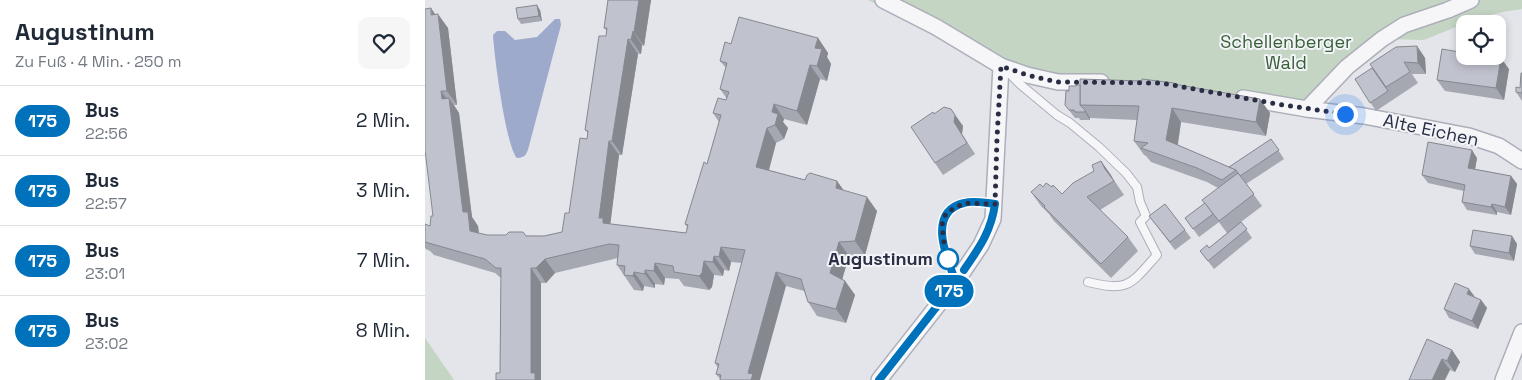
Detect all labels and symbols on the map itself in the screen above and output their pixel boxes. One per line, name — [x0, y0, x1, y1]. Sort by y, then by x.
park label: Schellenberger Wald — [1220, 30, 1352, 74]
your location — [1333, 102, 1358, 127]
street label: Alte Eichen — [1381, 108, 1481, 151]
place label: Augustinum — [828, 247, 933, 270]
marker: Augustinum — [937, 248, 959, 270]
line badge: 175 — [920, 275, 978, 307]

